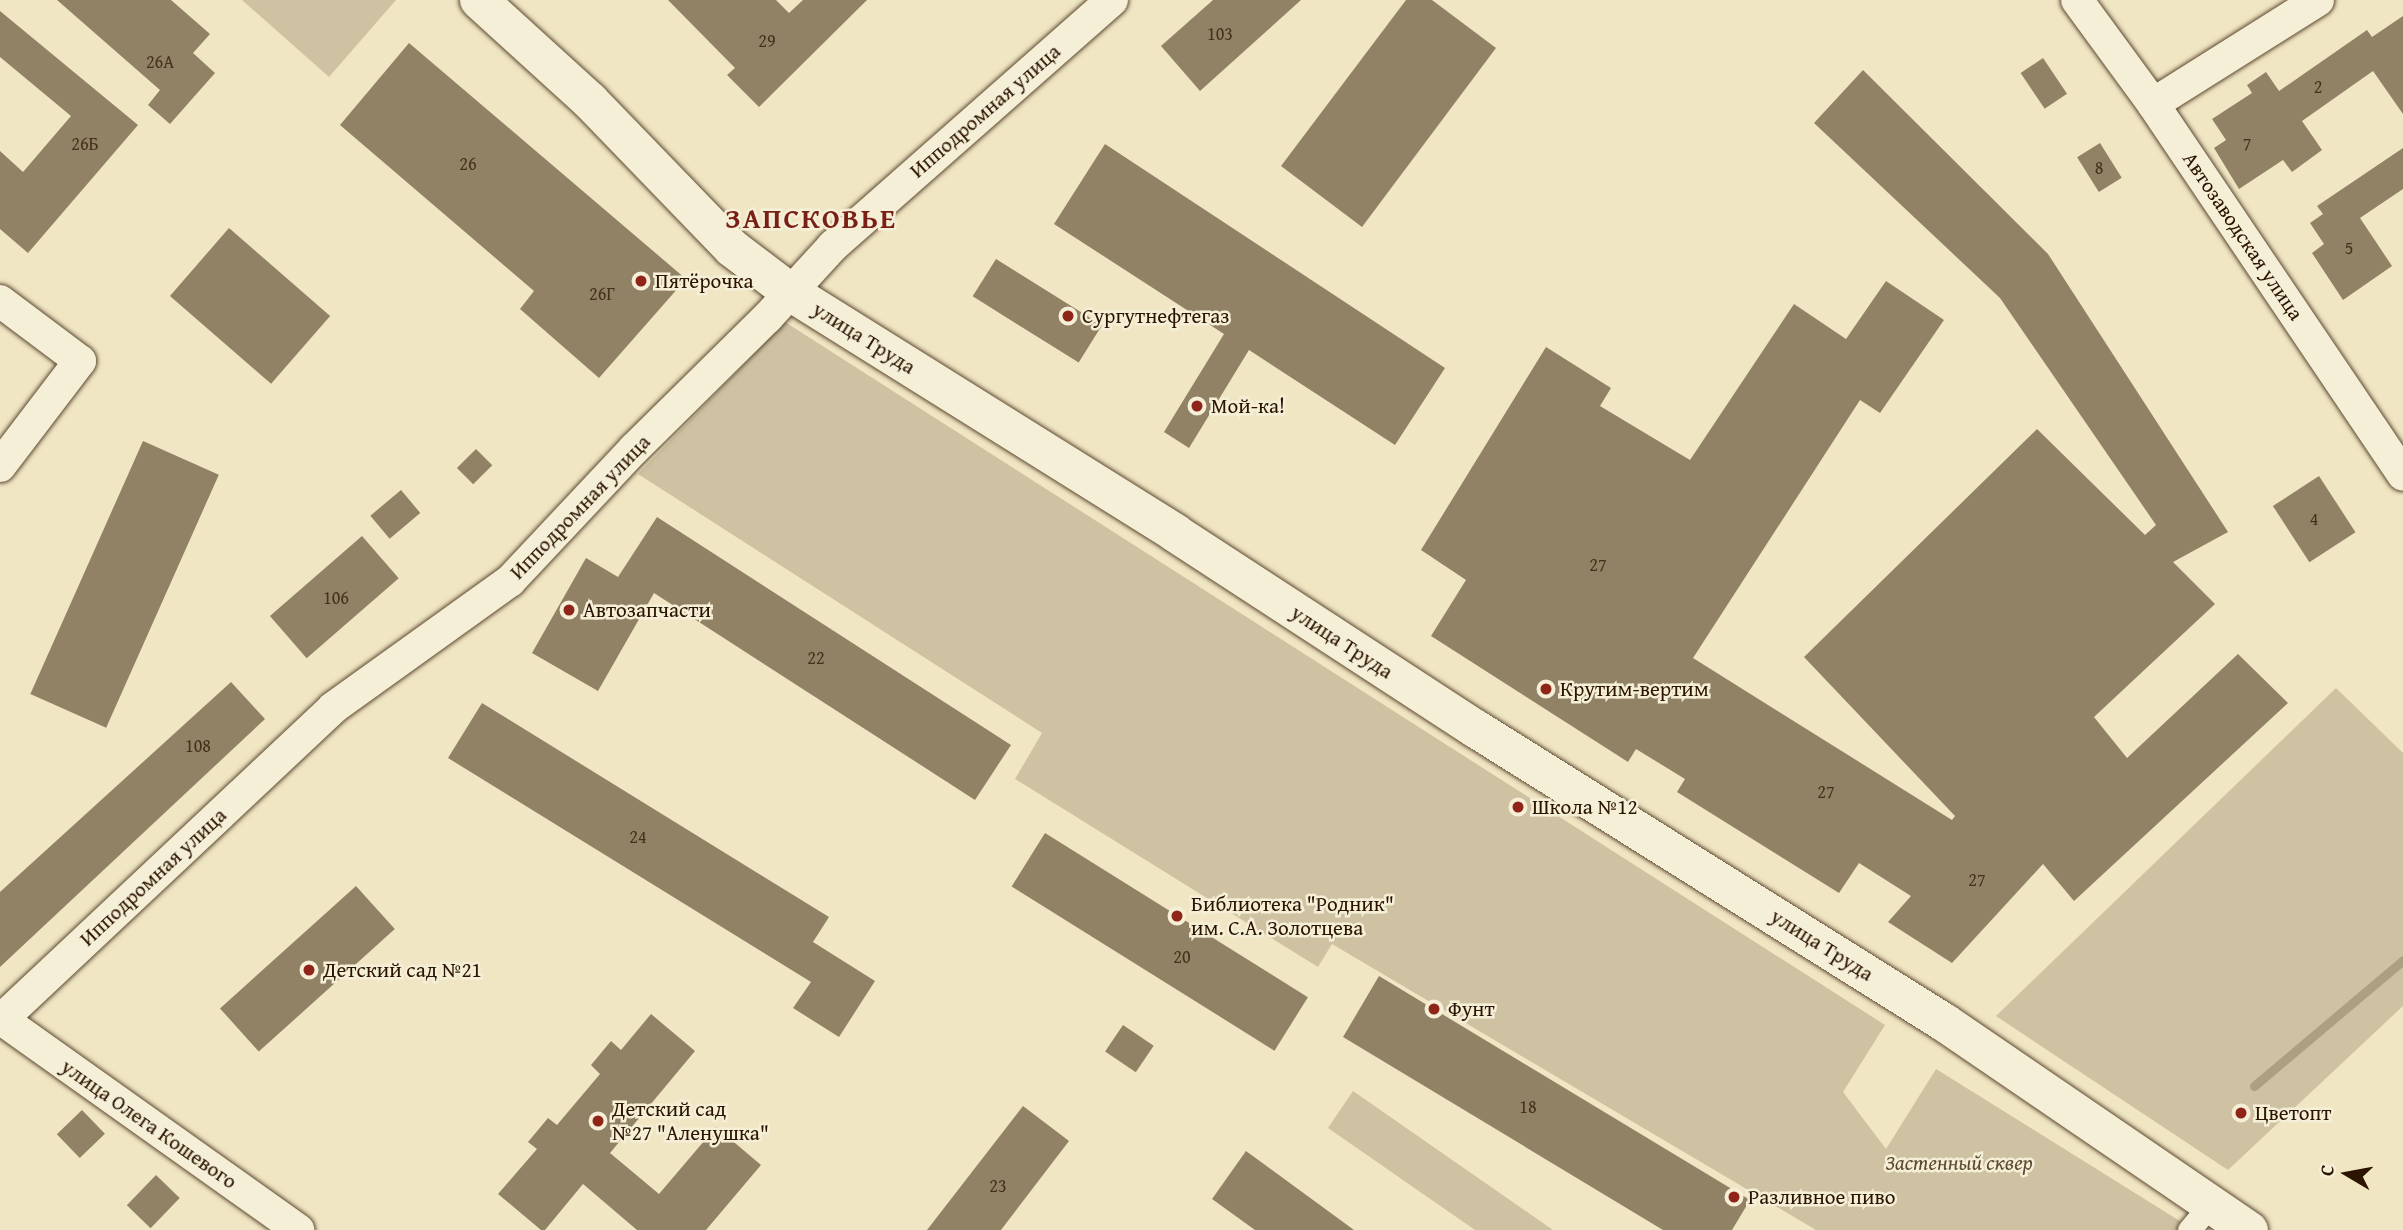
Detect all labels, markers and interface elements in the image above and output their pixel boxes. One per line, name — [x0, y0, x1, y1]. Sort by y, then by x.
house number: 103 — [1207, 23, 1233, 45]
house number: 29 — [758, 30, 776, 52]
street label: Ипподромная улица — [905, 39, 1065, 183]
house number: 26А — [146, 51, 174, 73]
house number: 2 — [2314, 76, 2322, 98]
house number: 26Б — [71, 133, 99, 155]
house number: 7 — [2243, 133, 2251, 155]
street label: Автозаводская улица — [2177, 147, 2309, 325]
house number: 26 — [459, 153, 477, 175]
house number: 8 — [2095, 157, 2103, 179]
district label: ЗАПСКОВЬЕ — [726, 201, 896, 235]
house number: 5 — [2345, 237, 2353, 259]
place label: Пятёрочка — [655, 268, 753, 294]
marker: Пятёрочка — [633, 273, 649, 289]
house number: 26Г — [589, 283, 615, 305]
street label: улица Труда — [808, 296, 920, 380]
place label: Сургутнефтегаз — [1082, 303, 1229, 329]
marker: Сургутнефтегаз — [1060, 308, 1076, 324]
place label: Мой-ка! — [1211, 393, 1285, 419]
marker: Мой-ка! — [1189, 398, 1205, 414]
street label: Ипподромная улица — [505, 430, 655, 584]
house number: 4 — [2310, 508, 2318, 530]
house number: 27 — [1589, 554, 1607, 576]
house number: 106 — [323, 587, 349, 609]
place label: Автозапчасти — [583, 597, 711, 623]
street label: улица Труда — [1286, 600, 1398, 684]
marker: Автозапчасти — [561, 602, 577, 618]
house number: 22 — [807, 647, 825, 669]
place label: Крутим-вертим — [1560, 676, 1709, 702]
marker: Крутим-вертим — [1538, 681, 1554, 697]
house number: 108 — [185, 735, 211, 757]
house number: 27 — [1817, 781, 1835, 803]
place label: Школа №12 — [1532, 794, 1638, 820]
marker: Школа №12 — [1510, 799, 1526, 815]
street label: Ипподромная улица — [75, 803, 231, 951]
house number: 24 — [629, 826, 647, 848]
house number: 27 — [1968, 869, 1986, 891]
place label: Библиотека "Родник" им. С.А. Золотцева — [1191, 891, 1394, 941]
street label: улица Труда — [1766, 903, 1878, 987]
marker: Библиотека "Родник" им. С.А. Золотцева — [1169, 908, 1185, 924]
house number: 20 — [1173, 946, 1191, 968]
place label: Детский сад №21 — [323, 957, 482, 983]
marker: Детский сад №21 — [301, 962, 317, 978]
place label: Фунт — [1448, 996, 1495, 1022]
marker: Фунт — [1426, 1001, 1442, 1017]
street label: улица Олега Кошевого — [56, 1054, 242, 1194]
place label: Детский сад №27 "Аленушка" — [612, 1096, 769, 1146]
house number: 18 — [1519, 1096, 1537, 1118]
place label: Цветопт — [2255, 1100, 2331, 1126]
marker: Цветопт — [2233, 1105, 2249, 1121]
marker: Детский сад №27 "Аленушка" — [590, 1113, 606, 1129]
north arrow — [2312, 1139, 2382, 1209]
park label: Застенный сквер — [1885, 1150, 2033, 1176]
text: С — [2312, 1163, 2341, 1178]
house number: 23 — [989, 1175, 1007, 1197]
place label: Разливное пиво — [1748, 1184, 1895, 1210]
marker: Разливное пиво — [1726, 1189, 1742, 1205]

